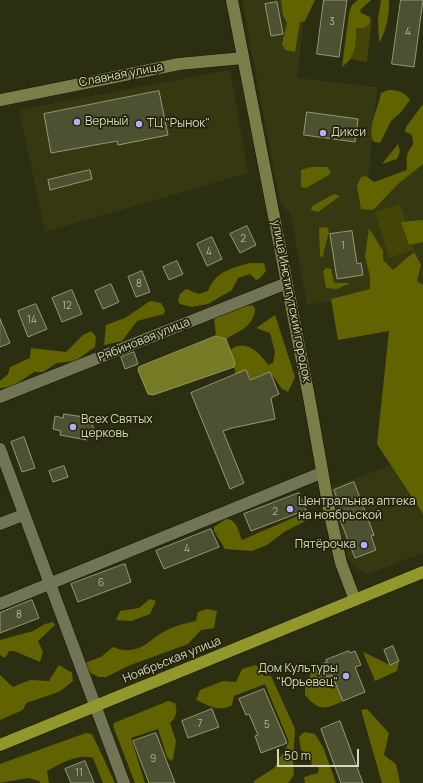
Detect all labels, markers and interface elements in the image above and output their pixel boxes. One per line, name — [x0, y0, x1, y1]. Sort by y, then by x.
house number: 3 — [329, 16, 335, 28]
house number: 4 — [405, 26, 411, 38]
street label: Славная улица — [78, 60, 164, 90]
place label: Верный — [85, 115, 128, 129]
marker: Верный — [72, 117, 82, 127]
place label: ТЦ "Рынок" — [147, 117, 210, 131]
marker: ТЦ "Рынок" — [134, 119, 144, 129]
place label: Дикси — [331, 126, 366, 140]
marker: Дикси — [318, 128, 328, 138]
street label: улица Институтский городок — [268, 219, 314, 383]
house number: 2 — [240, 233, 246, 245]
house number: 1 — [341, 240, 345, 252]
house number: 4 — [206, 246, 212, 258]
house number: 8 — [136, 278, 142, 290]
house number: 12 — [62, 300, 72, 312]
house number: 14 — [27, 314, 37, 326]
street label: Рябиновая улица — [96, 315, 192, 365]
place label: Всех Святых церковь — [81, 413, 153, 441]
marker: Всех Святых церковь — [68, 422, 78, 432]
place label: Центральная аптека на ноябрьской — [298, 495, 416, 523]
marker: Центральная аптека на ноябрьской — [285, 504, 295, 514]
house number: 2 — [272, 506, 278, 518]
place label: Пятёрочка — [295, 538, 356, 552]
marker: Пятёрочка — [359, 540, 369, 550]
house number: 4 — [184, 543, 190, 555]
house number: 6 — [98, 577, 104, 589]
house number: 8 — [16, 609, 22, 621]
street label: Ноябрьская улица — [121, 634, 223, 686]
place label: Дом Культуры "Юрьевец" — [258, 662, 338, 690]
marker: Дом Культуры "Юрьевец" — [341, 671, 351, 681]
house number: 7 — [197, 718, 203, 730]
house number: 5 — [264, 719, 270, 731]
scale bar — [279, 741, 361, 767]
text: 50 m — [284, 747, 311, 764]
house number: 9 — [150, 753, 156, 765]
house number: 11 — [75, 767, 83, 779]

